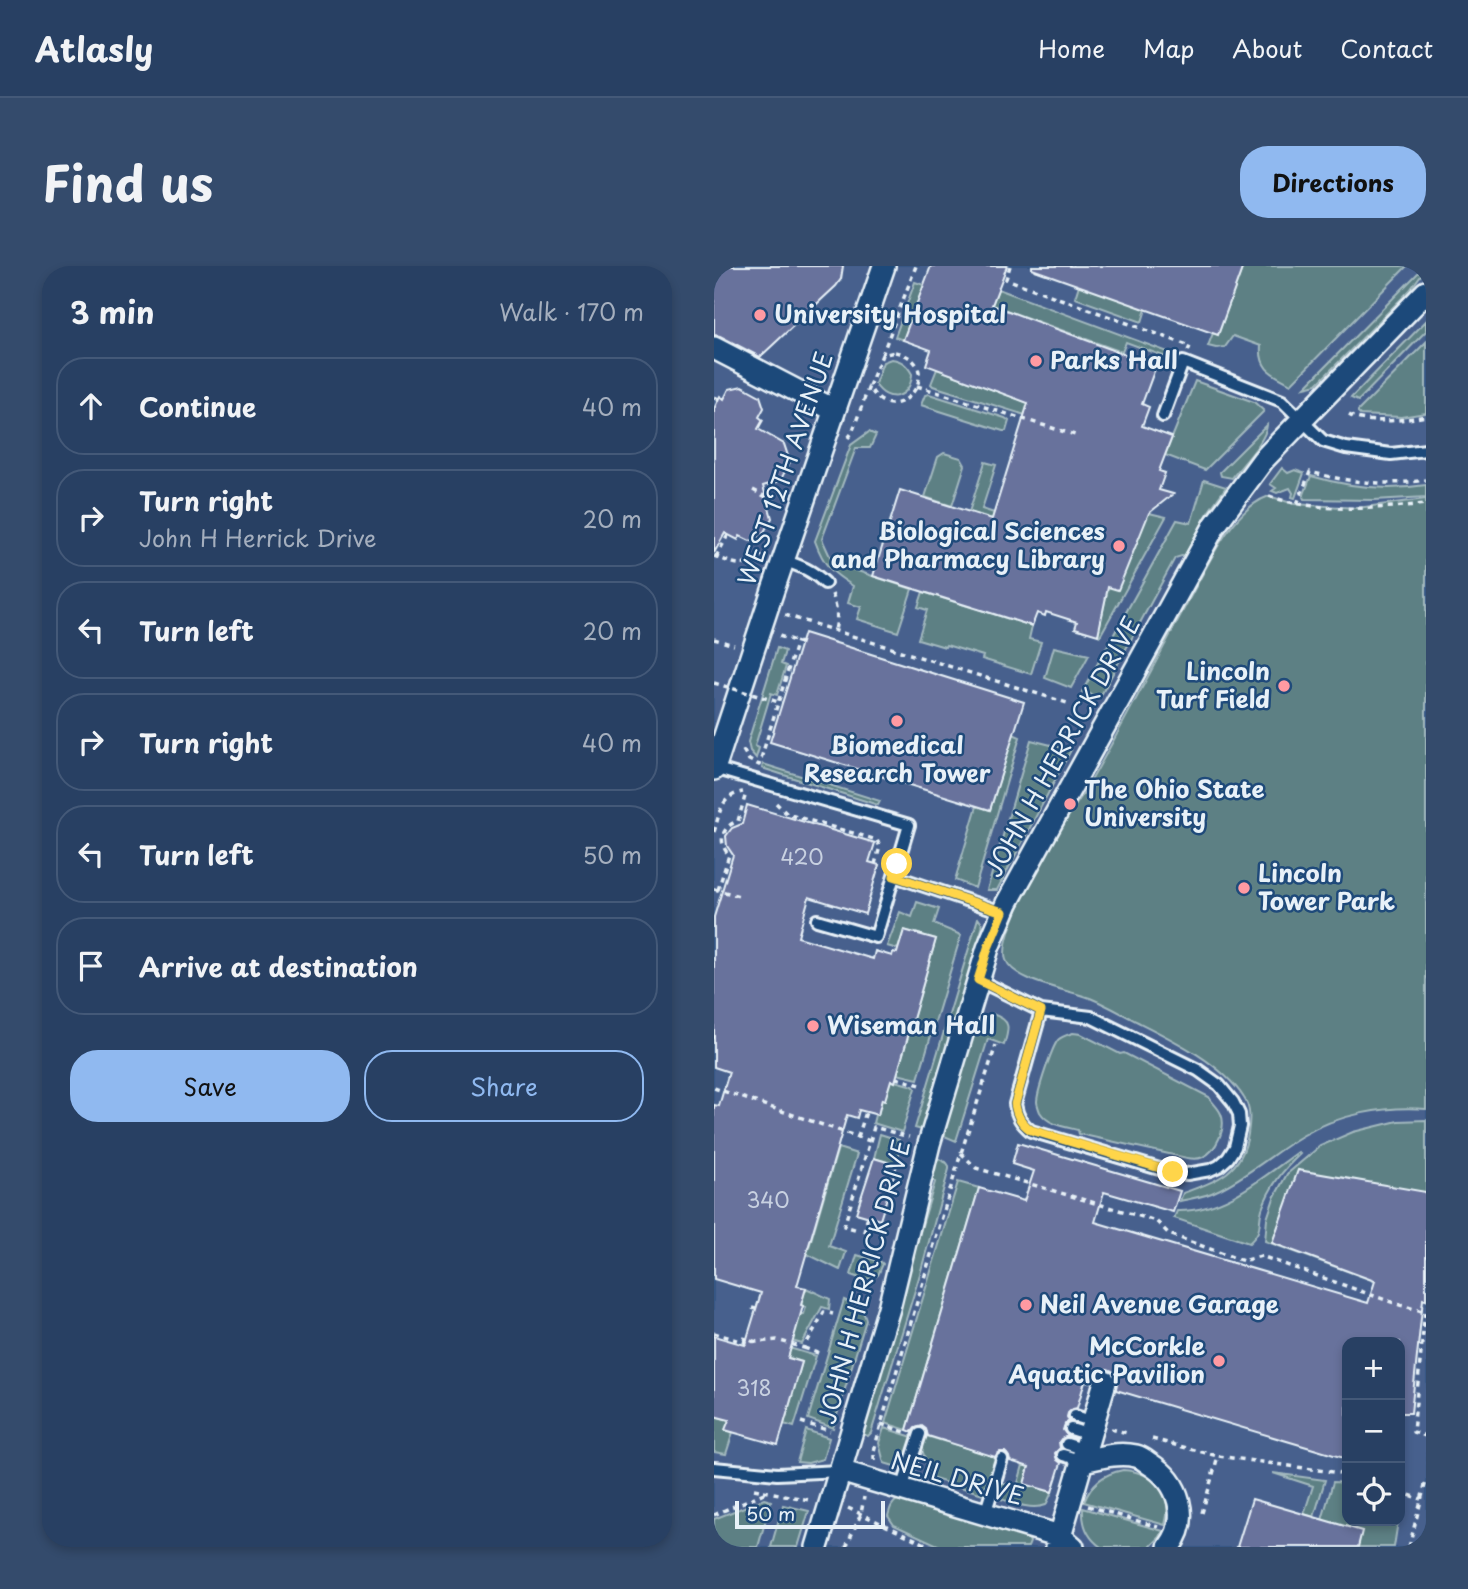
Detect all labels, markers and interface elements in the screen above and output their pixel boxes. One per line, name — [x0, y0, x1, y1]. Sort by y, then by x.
text: Atlasly — [35, 23, 153, 73]
text: Home — [1038, 30, 1105, 66]
text: Map — [1143, 30, 1194, 66]
text: About — [1232, 30, 1302, 66]
text: Contact — [1340, 30, 1433, 66]
text: Find us — [42, 145, 213, 219]
button: Directions — [1240, 146, 1426, 218]
text: 3 min — [70, 289, 155, 334]
text: Walk · 170 m — [499, 294, 644, 329]
place label: University Hospital — [774, 295, 1006, 331]
marker: University Hospital — [752, 307, 768, 323]
place label: Parks Hall — [1050, 341, 1178, 377]
street label: WEST 12TH AVENUE — [727, 347, 841, 590]
marker: Parks Hall — [1028, 353, 1044, 369]
icon: ahead — [72, 387, 110, 425]
text: Continue — [139, 387, 256, 426]
text: 40 m — [582, 389, 642, 424]
text: Turn right — [139, 481, 273, 520]
icon: right — [72, 499, 110, 537]
text: 20 m — [583, 501, 642, 536]
place label: Biological Sciences and Pharmacy Library — [831, 512, 1105, 576]
text: John H Herrick Drive — [139, 520, 377, 555]
marker: Biological Sciences and Pharmacy Library — [1111, 538, 1127, 554]
street label: JOHN H HERRICK DRIVE — [975, 609, 1148, 883]
icon: left — [72, 611, 110, 649]
text: Turn left — [139, 611, 254, 650]
text: 20 m — [583, 613, 642, 648]
place label: Lincoln Turf Field — [1156, 652, 1270, 716]
marker: Lincoln Turf Field — [1276, 678, 1292, 694]
marker: Biomedical Research Tower — [889, 713, 905, 729]
icon: right — [72, 723, 110, 761]
text: Turn right — [139, 723, 273, 762]
text: 40 m — [582, 725, 642, 760]
place label: Biomedical Research Tower — [803, 726, 991, 790]
place label: The Ohio State University — [1084, 770, 1264, 834]
marker: The Ohio State University — [1062, 796, 1078, 812]
icon: left — [72, 835, 110, 873]
text: Turn left — [139, 835, 254, 874]
text: 50 m — [582, 837, 642, 872]
house number: 420 — [781, 840, 824, 872]
route start — [881, 848, 912, 879]
place label: Lincoln Tower Park — [1258, 854, 1395, 918]
marker: Lincoln Tower Park — [1236, 880, 1252, 896]
icon: arrive — [72, 947, 110, 985]
text: Arrive at destination — [139, 947, 418, 986]
place label: Wiseman Hall — [827, 1006, 995, 1042]
marker: Wiseman Hall — [805, 1018, 821, 1034]
button: Save — [70, 1050, 350, 1122]
button: Share — [364, 1050, 644, 1122]
street label: JOHN H HERRICK DRIVE — [808, 1135, 918, 1428]
route end — [1157, 1156, 1188, 1187]
house number: 340 — [746, 1183, 790, 1215]
place label: Neil Avenue Garage — [1040, 1285, 1279, 1321]
marker: Neil Avenue Garage — [1018, 1297, 1034, 1313]
place label: McCorkle Aquatic Pavilion — [1007, 1327, 1205, 1391]
map controls — [1342, 1337, 1405, 1526]
button: + — [1342, 1337, 1405, 1400]
marker: McCorkle Aquatic Pavilion — [1211, 1353, 1227, 1369]
house number: 318 — [736, 1371, 772, 1403]
button: − — [1342, 1400, 1405, 1463]
street label: NEIL DRIVE — [887, 1441, 1028, 1513]
button: locate — [1342, 1463, 1405, 1526]
scale bar — [735, 1498, 886, 1530]
text: 50 m — [746, 1499, 795, 1527]

